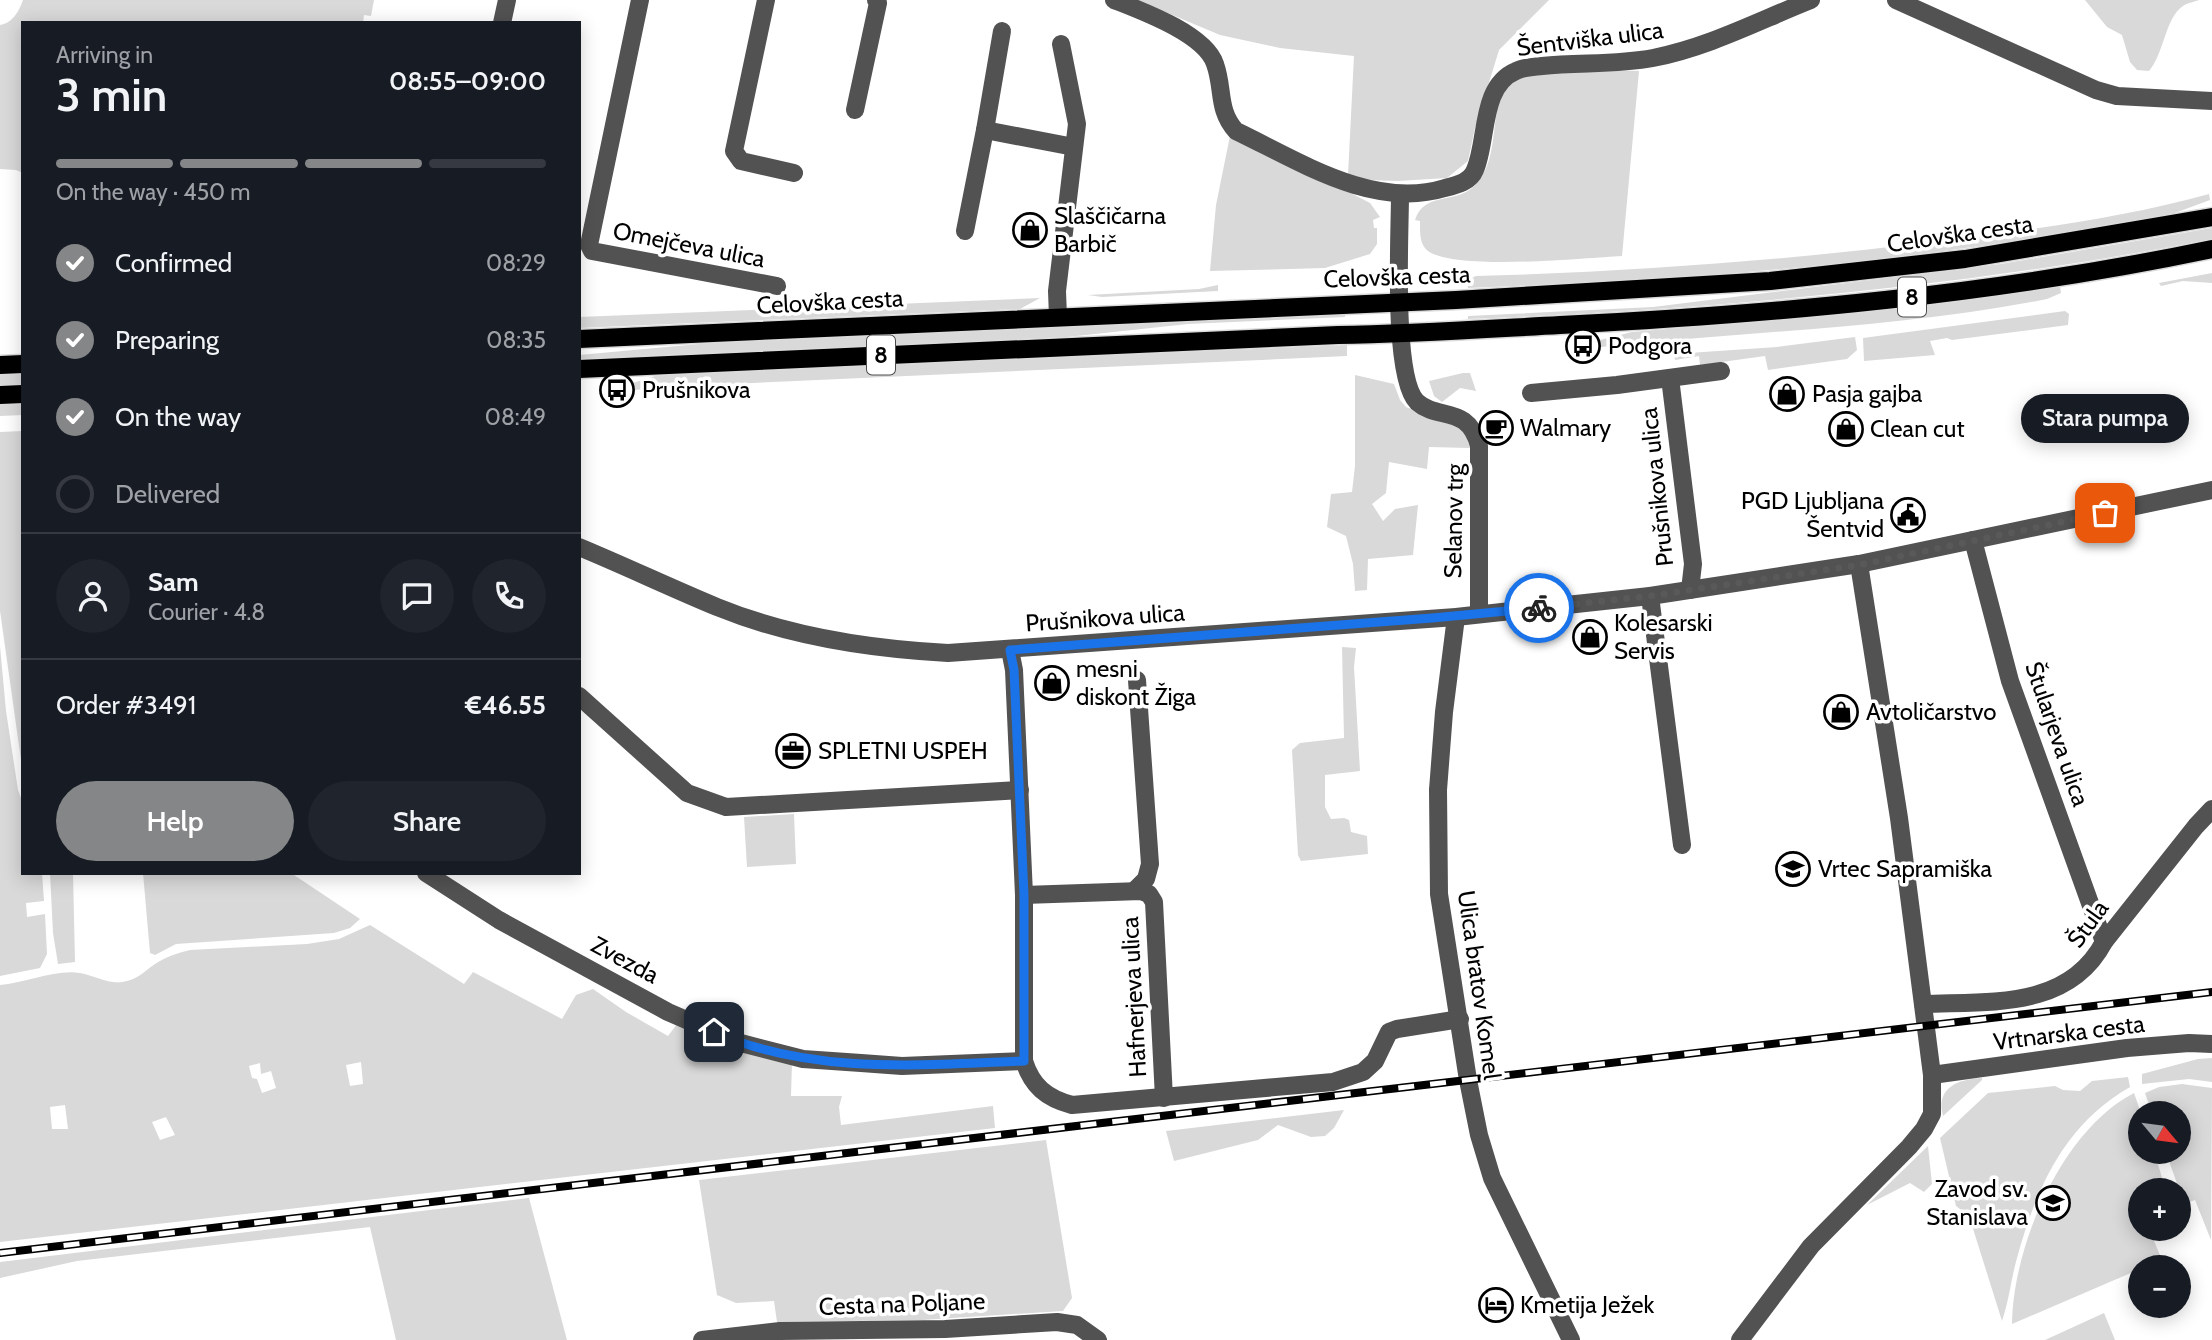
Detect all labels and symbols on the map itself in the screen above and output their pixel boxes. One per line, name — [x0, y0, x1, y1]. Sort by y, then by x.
street label: Šentviška ulica — [1515, 15, 1666, 62]
place label: Slaščičarna Barbič — [1054, 201, 1166, 258]
street label: Celovška cesta — [1885, 209, 2035, 258]
shop icon: Slaščičarna Barbič — [1011, 211, 1049, 249]
street label: Omejčeva ulica — [611, 216, 768, 274]
street label: Celovška cesta — [1323, 259, 1471, 294]
road number: 8 — [1898, 278, 1926, 316]
street label: Celovška cesta — [756, 283, 905, 320]
bus stop icon: Podgora — [1564, 327, 1602, 365]
place label: Podgora — [1608, 331, 1693, 360]
road number: 8 — [867, 336, 895, 374]
bus stop icon: Prušnikova — [598, 371, 636, 409]
place label: Prušnikova — [642, 375, 751, 404]
shop icon: Pasja gajba — [1768, 375, 1806, 413]
place label: Pasja gajba — [1812, 379, 1923, 408]
callout: Stara pumpa — [2021, 394, 2189, 443]
street label: Prušnikova ulica — [1634, 406, 1679, 568]
cafe icon: Walmary — [1477, 409, 1515, 447]
shop icon: Clean cut — [1827, 410, 1865, 448]
place label: Walmary — [1520, 413, 1611, 442]
place label: Clean cut — [1870, 414, 1965, 443]
street label: Selanov trg — [1438, 462, 1469, 579]
pin — [2075, 483, 2135, 543]
place label: PGD Ljubljana Šentvid — [1741, 486, 1884, 543]
public building icon: PGD Ljubljana Šentvid — [1889, 496, 1927, 534]
courier — [1504, 573, 1574, 643]
street label: Prušnikova ulica — [1024, 597, 1186, 638]
place label: Kolesarski Servis — [1614, 608, 1713, 665]
shop icon: Kolesarski Servis — [1571, 618, 1609, 656]
place label: mesni diskont Žiga — [1076, 654, 1197, 711]
street label: Štularjeva ulica — [2019, 658, 2096, 810]
shop icon: mesni diskont Žiga — [1033, 664, 1071, 702]
shop icon: Avtoličarstvo — [1822, 693, 1860, 731]
place label: Avtoličarstvo — [1866, 697, 1997, 726]
office icon: SPLETNI USPEH — [774, 732, 812, 770]
place label: SPLETNI USPEH — [818, 736, 988, 765]
school or university icon: Vrtec Sapramiška — [1774, 850, 1812, 888]
place label: Vrtec Sapramiška — [1818, 854, 1992, 883]
street label: Ulica bratov Komel — [1452, 888, 1507, 1082]
street label: Štula — [2061, 894, 2115, 953]
street label: Hafnerjeva ulica — [1115, 915, 1152, 1078]
street label: Zvezda — [586, 930, 665, 990]
pin — [684, 1002, 744, 1062]
street label: Vrtnarska cesta — [1992, 1009, 2147, 1056]
north arrow — [2128, 1101, 2191, 1164]
place label: Zavod sv. Stanislava — [1926, 1174, 2028, 1231]
school or university icon: Zavod sv. Stanislava — [2034, 1184, 2072, 1222]
street label: Cesta na Poljane — [818, 1286, 986, 1321]
hotel icon: Kmetija Ježek — [1477, 1286, 1515, 1324]
place label: Kmetija Ježek — [1520, 1290, 1655, 1319]

